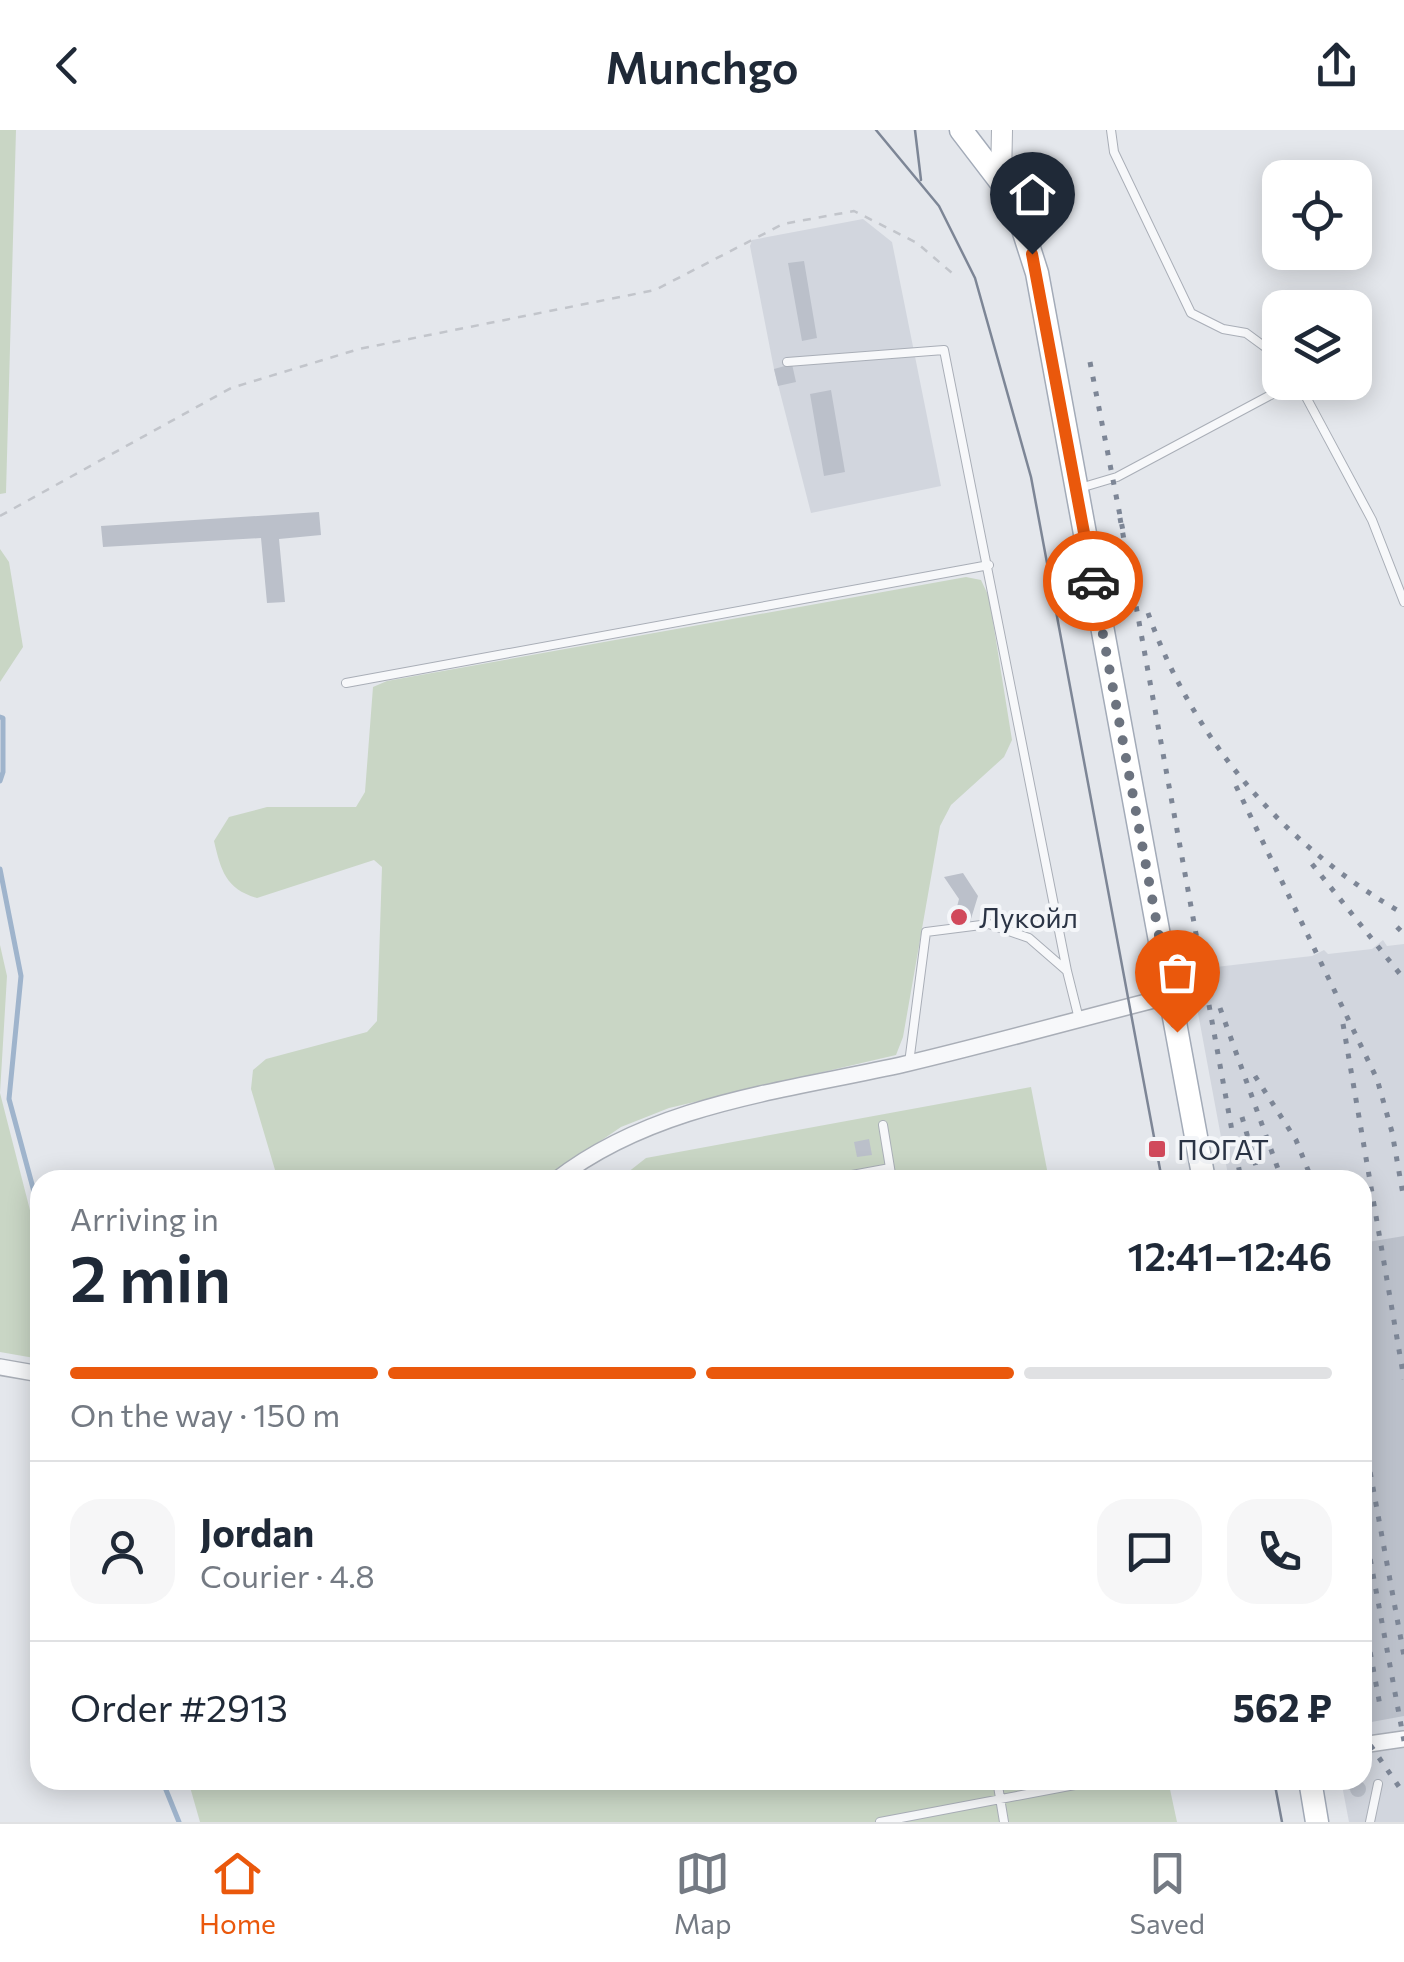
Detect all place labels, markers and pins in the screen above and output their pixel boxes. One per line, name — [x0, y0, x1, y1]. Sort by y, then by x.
pin — [990, 152, 1075, 255]
place label: Лукойл — [979, 900, 1078, 934]
marker: Лукойл — [948, 906, 970, 928]
pin — [1135, 930, 1220, 1033]
place label: ПОГАТ — [1177, 1132, 1269, 1166]
marker: ПОГАТ — [1146, 1138, 1168, 1160]

